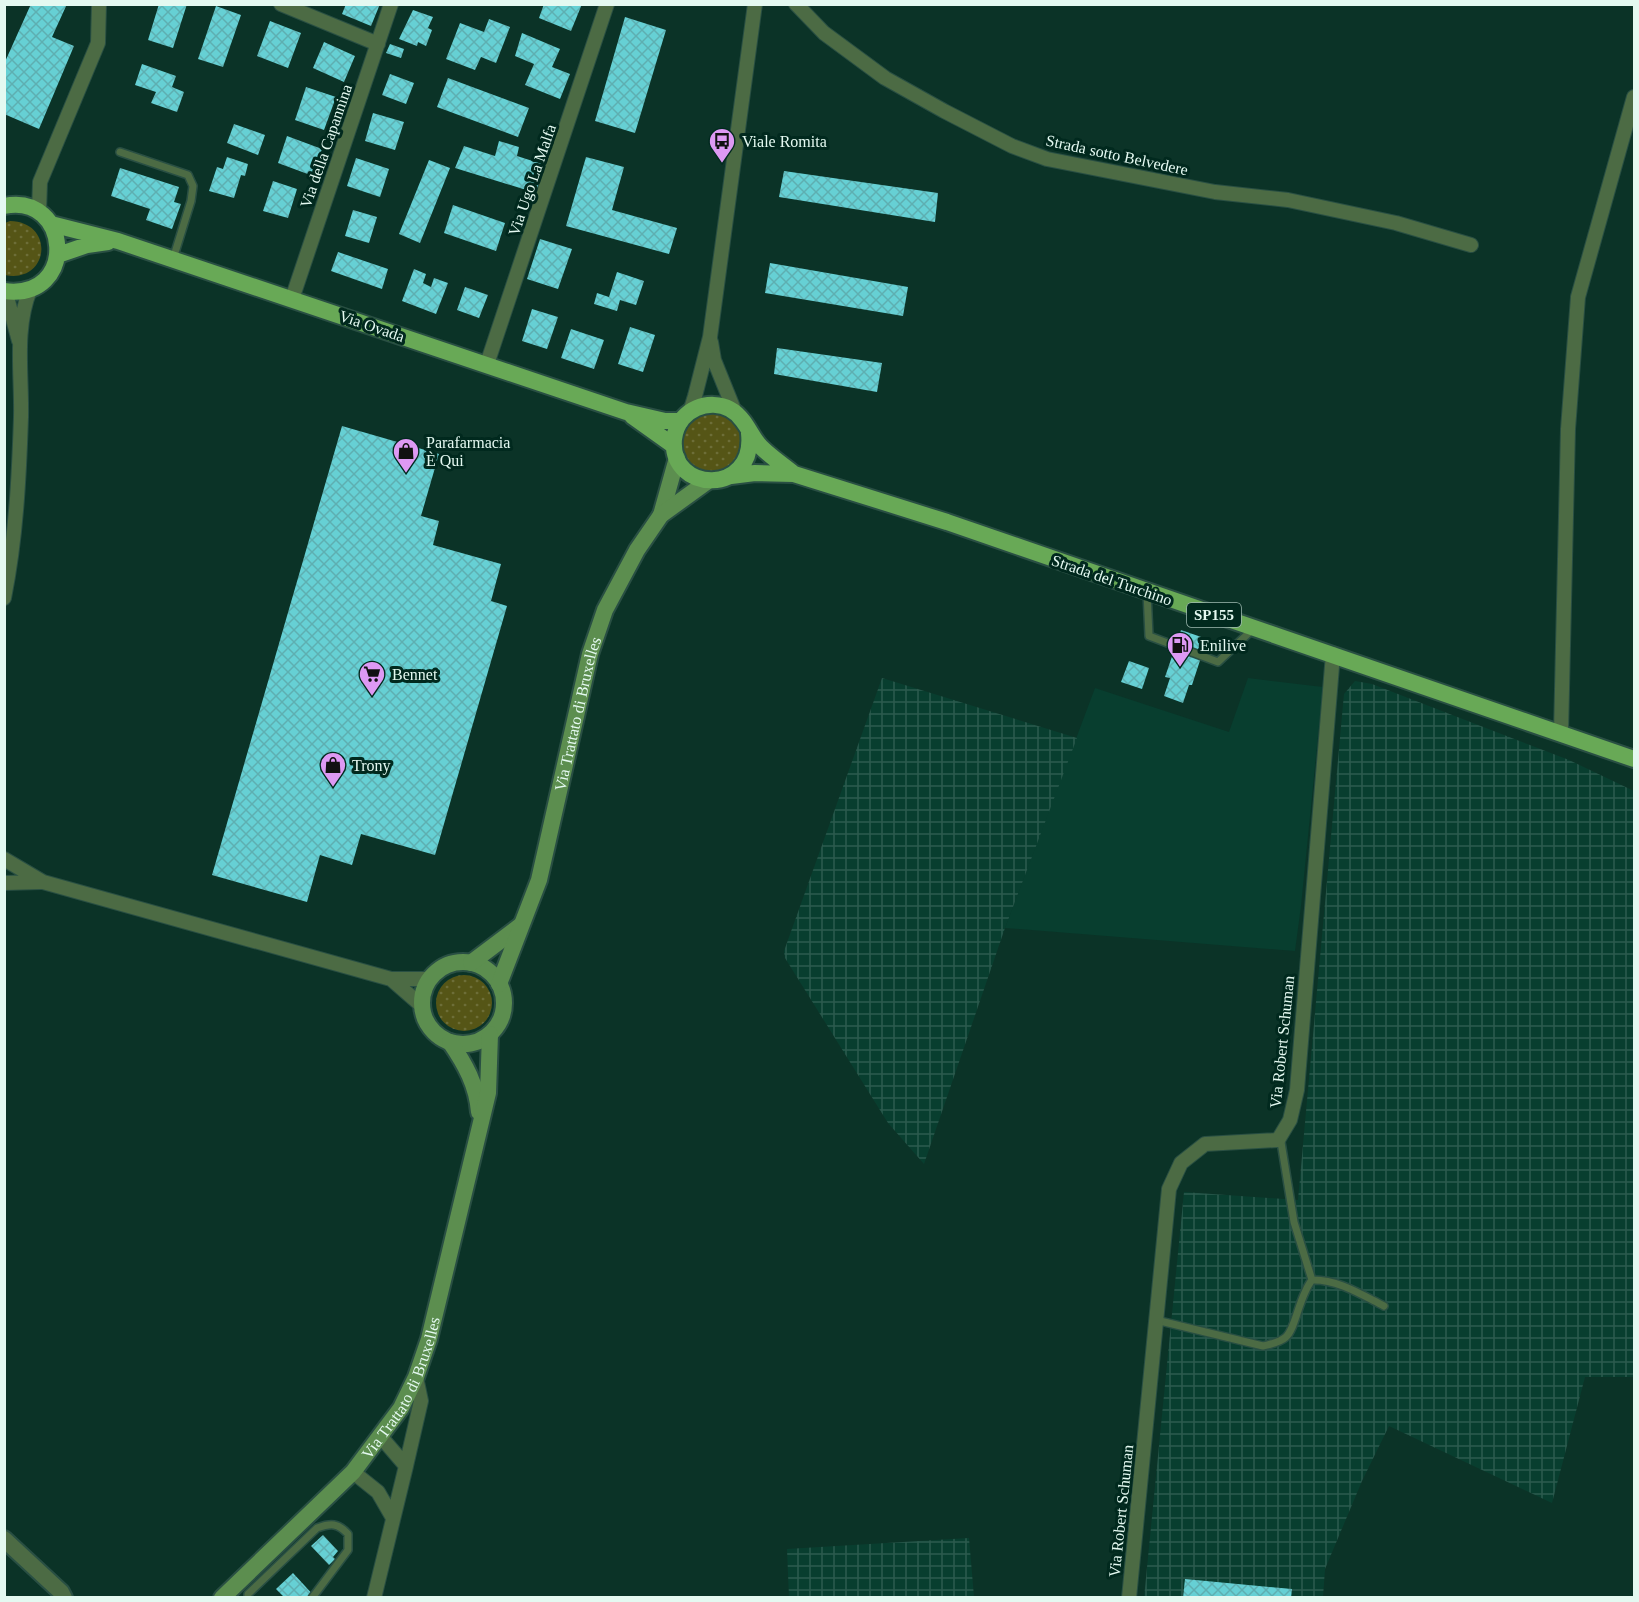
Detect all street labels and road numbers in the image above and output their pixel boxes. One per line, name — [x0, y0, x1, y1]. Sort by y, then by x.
street label: Via della Capannina — [297, 82, 356, 210]
street label: Via Ugo La Malfa — [505, 122, 560, 238]
street label: Strada sotto Belvedere — [1044, 132, 1190, 178]
street label: Via Ovada — [337, 307, 407, 345]
street label: Strada del Turchino — [1050, 551, 1174, 609]
road number: SP155 — [1187, 603, 1241, 627]
street label: Via Trattato di Bruxelles — [551, 634, 604, 792]
street label: Via Robert Schuman — [1267, 975, 1297, 1109]
street label: Via Trattato di Bruxelles — [358, 1315, 443, 1462]
street label: Via Robert Schuman — [1106, 1444, 1136, 1578]

